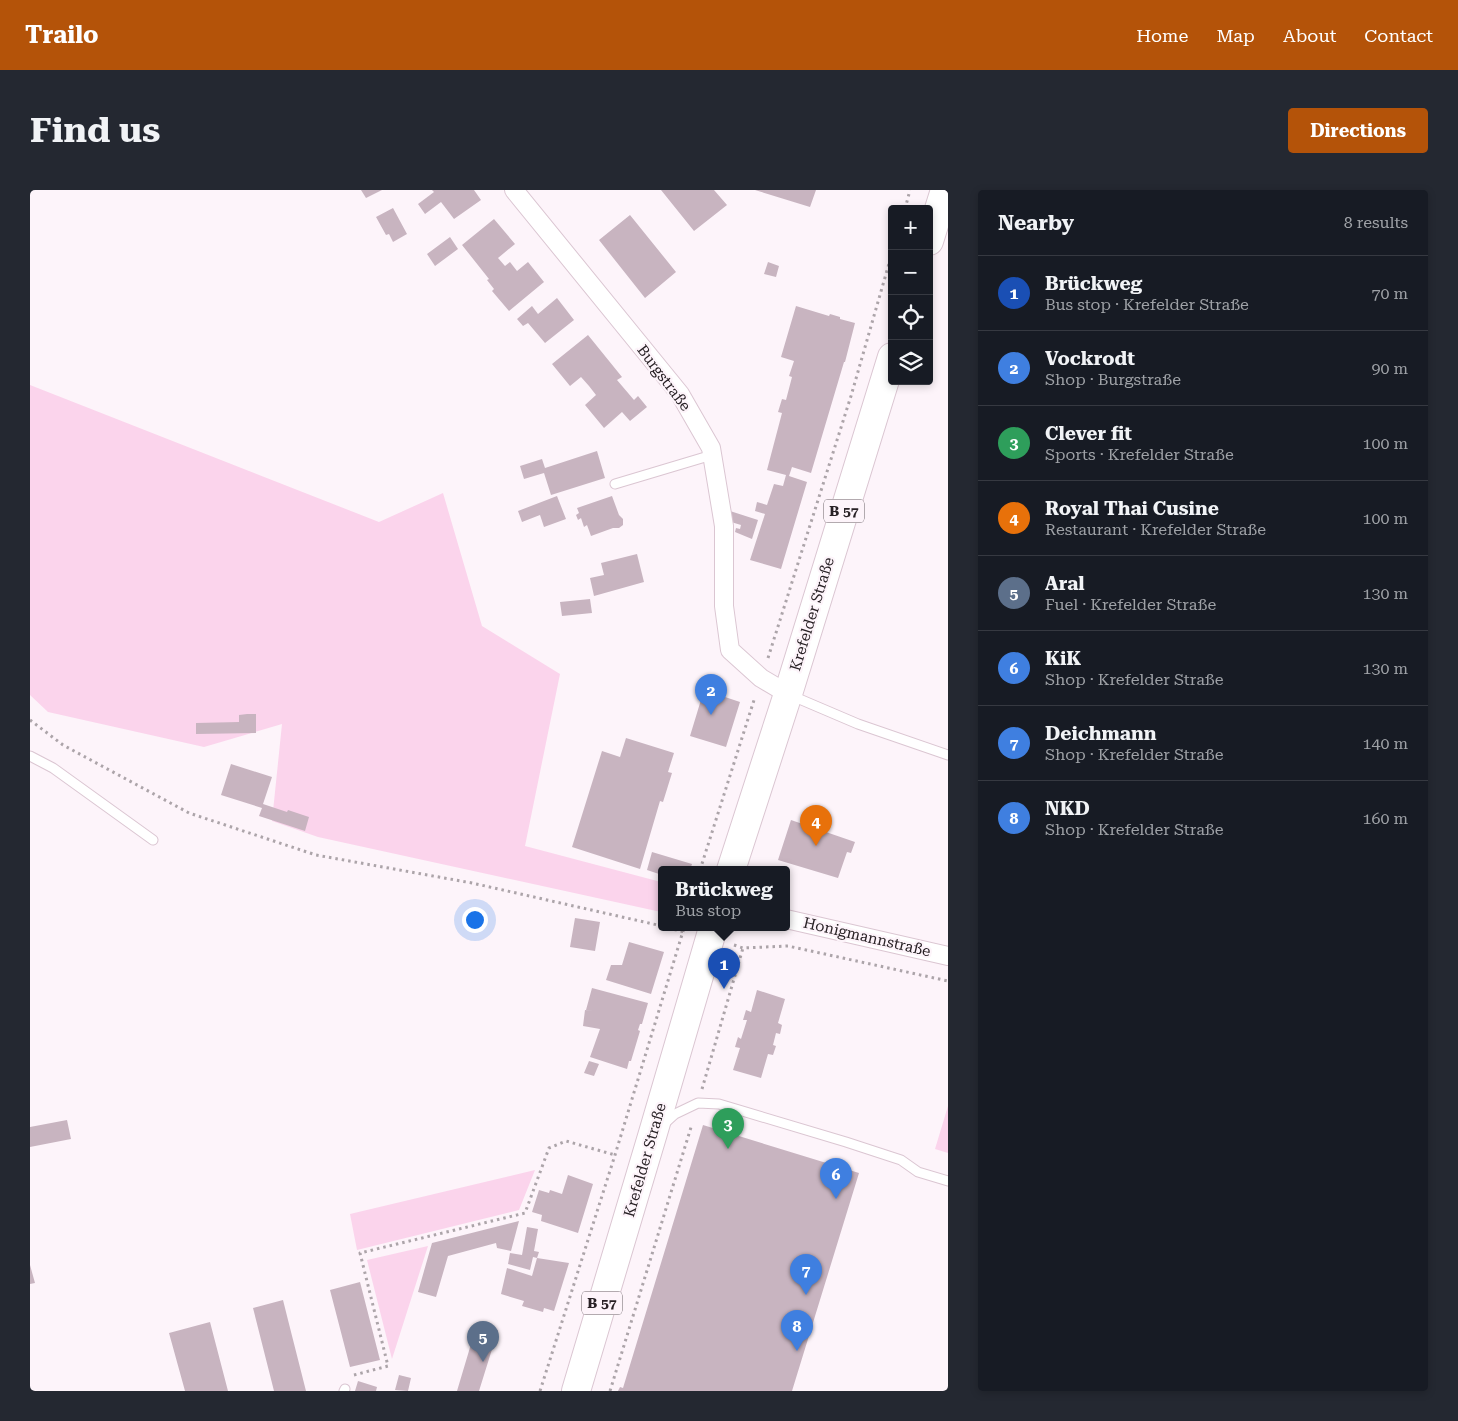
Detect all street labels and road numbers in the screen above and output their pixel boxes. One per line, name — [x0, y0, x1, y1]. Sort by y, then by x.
street label: Burgstraße — [633, 341, 695, 415]
road number: B 57 — [824, 500, 864, 522]
street label: Krefelder Straße — [786, 555, 838, 673]
street label: Honigmannstraße — [802, 914, 932, 960]
street label: Krefelder Straße — [620, 1101, 670, 1219]
road number: B 57 — [582, 1292, 622, 1314]

